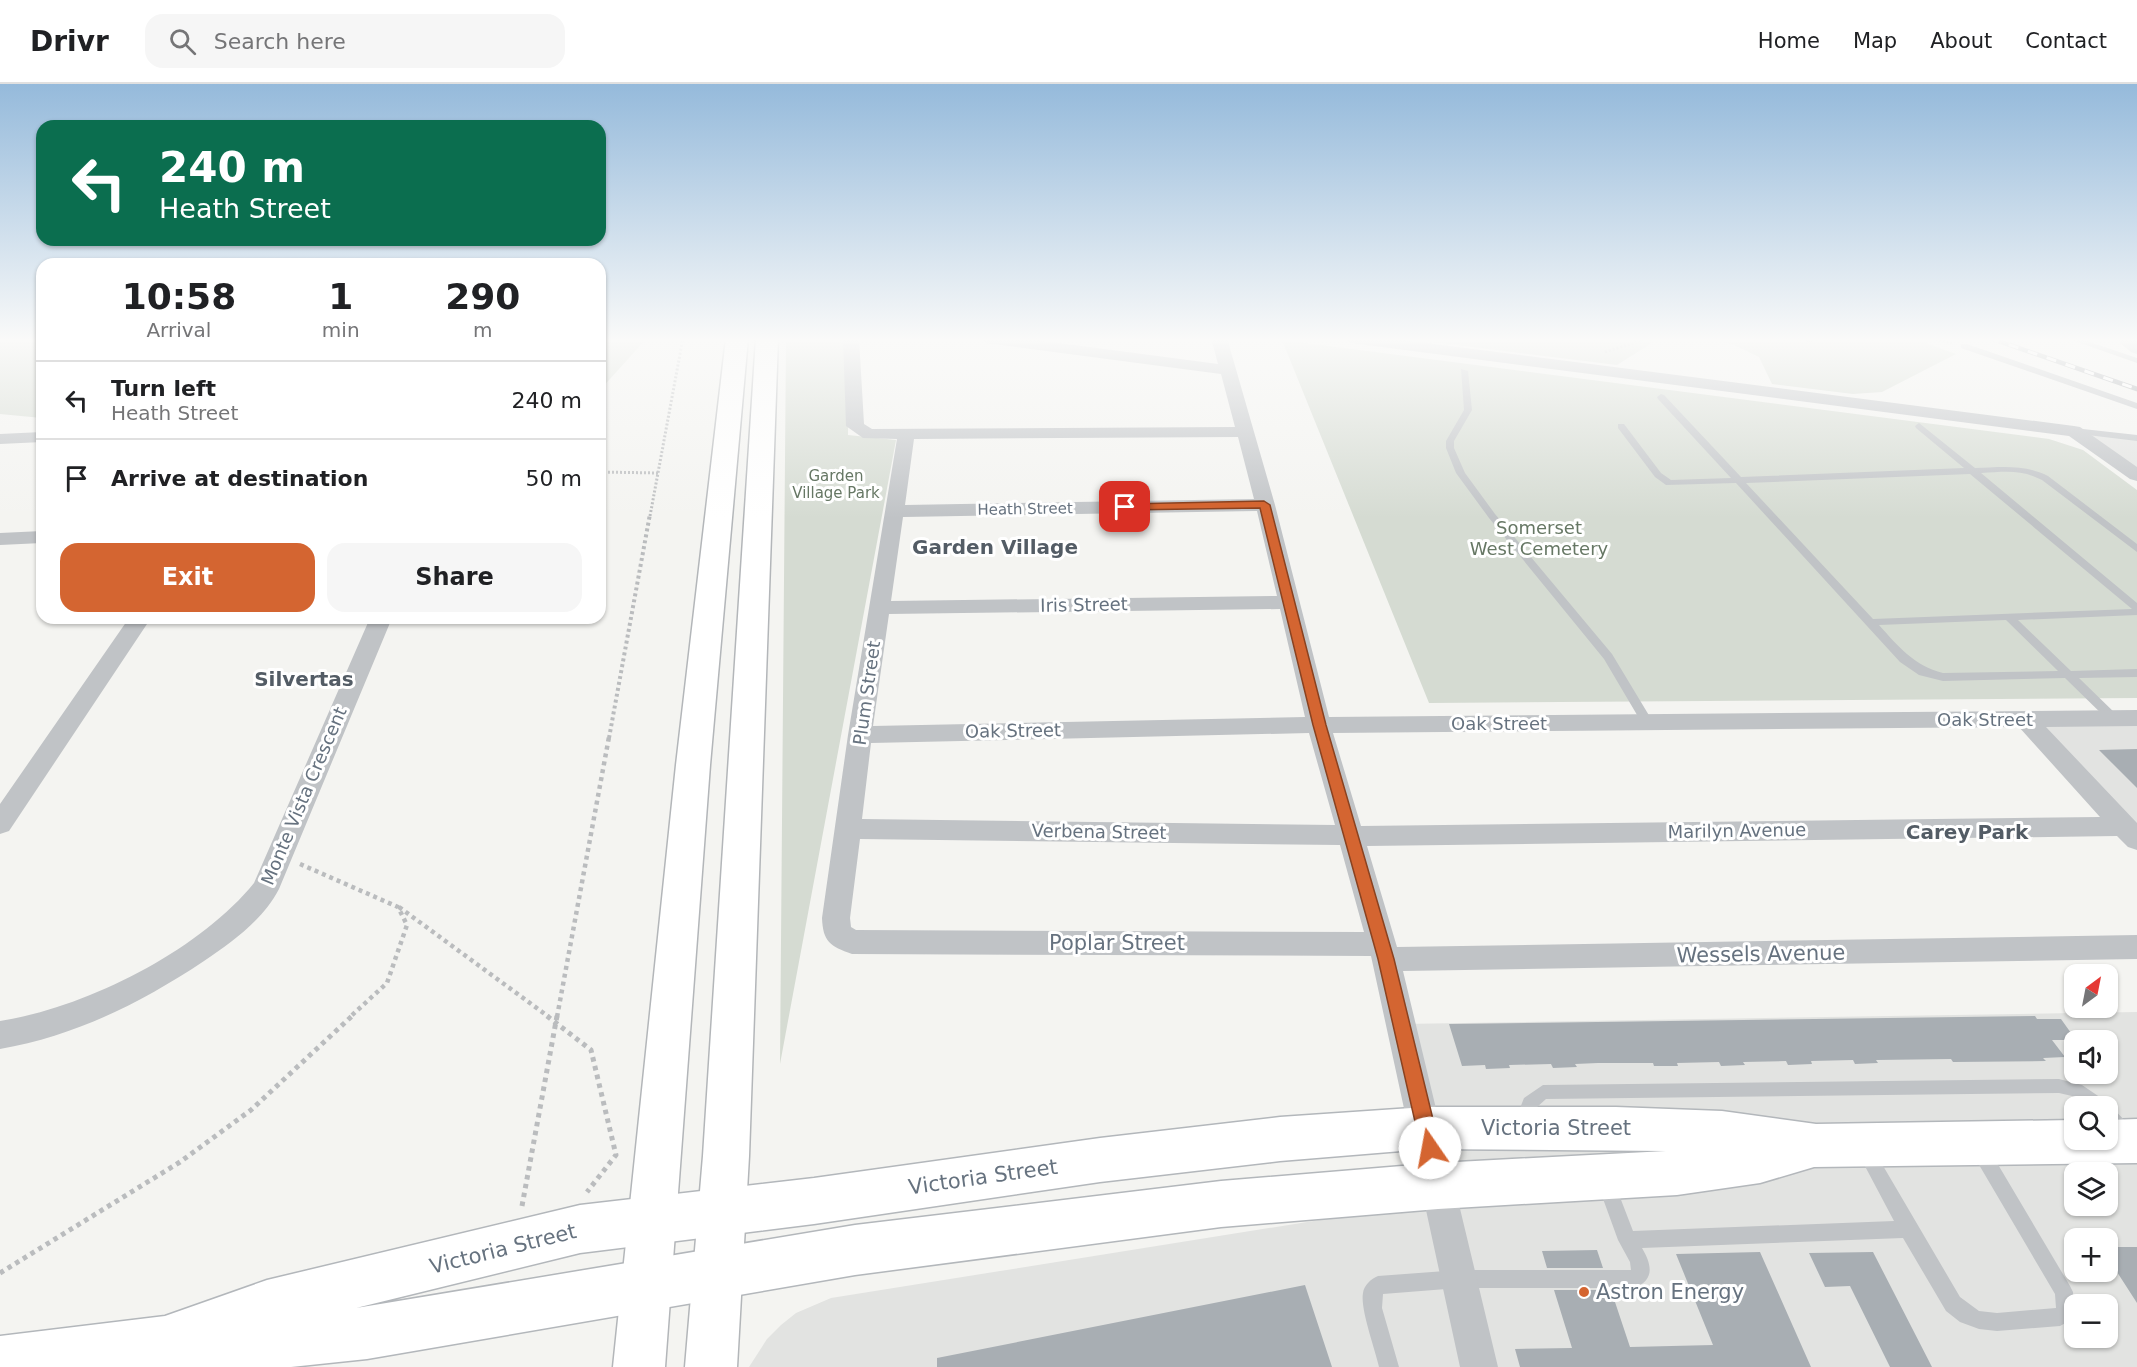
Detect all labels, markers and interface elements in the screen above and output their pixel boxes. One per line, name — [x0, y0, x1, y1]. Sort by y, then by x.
search box — [145, 14, 565, 68]
text: Drivr — [30, 25, 109, 58]
icon: search — [166, 25, 199, 58]
text: Search here — [214, 29, 346, 54]
text: Home — [1758, 29, 1820, 53]
text: Map — [1853, 29, 1897, 53]
text: About — [1930, 29, 1992, 53]
text: Contact — [2025, 29, 2107, 53]
text: 240 m — [159, 143, 305, 192]
icon: left — [60, 144, 138, 222]
text: Heath Street — [159, 193, 331, 224]
text: 10:58 — [122, 276, 236, 317]
text: 1 — [328, 276, 353, 317]
text: 290 — [445, 276, 520, 317]
text: Arrival — [146, 318, 211, 342]
text: min — [322, 318, 360, 342]
text: m — [473, 318, 493, 342]
text: Turn left — [111, 376, 216, 401]
icon: left — [60, 384, 93, 417]
text: 240 m — [512, 388, 582, 413]
text: Heath Street — [111, 401, 238, 425]
icon: arrive — [60, 462, 93, 495]
text: Arrive at destination — [111, 466, 368, 491]
text: 50 m — [526, 466, 582, 491]
park label: Garden Village Park — [792, 467, 880, 502]
pin — [1099, 481, 1150, 532]
icon: arrive — [1108, 490, 1141, 523]
street label: Heath Street — [977, 499, 1073, 519]
park label: Somerset West Cemetery — [1470, 517, 1609, 559]
district label: Garden Village — [912, 535, 1078, 559]
button: Exit — [60, 543, 315, 612]
button: Share — [327, 543, 582, 612]
street label: Iris Street — [1040, 593, 1128, 616]
street label: Plum Street — [849, 639, 884, 746]
district label: Silvertas — [254, 667, 354, 691]
street label: Monte Vista Crescent — [256, 704, 351, 888]
street label: Oak Street — [1937, 709, 2033, 730]
street label: Oak Street — [1451, 713, 1547, 734]
street label: Oak Street — [965, 719, 1061, 742]
street label: Marilyn Avenue — [1668, 819, 1806, 842]
street label: Verbena Street — [1031, 820, 1167, 843]
district label: Carey Park — [1906, 820, 2029, 844]
street label: Poplar Street — [1049, 931, 1185, 955]
street label: Wessels Avenue — [1676, 941, 1846, 967]
north arrow — [2064, 964, 2118, 1018]
map controls — [2064, 964, 2118, 1348]
button: sound — [2064, 1030, 2118, 1084]
button: search — [2064, 1096, 2118, 1150]
position arrow — [1398, 1116, 1462, 1180]
street label: Victoria Street — [1481, 1116, 1631, 1140]
street label: Victoria Street — [907, 1155, 1059, 1199]
button: layers — [2064, 1162, 2118, 1216]
street label: Victoria Street — [427, 1219, 579, 1279]
button: + — [2064, 1228, 2118, 1282]
place label: Astron Energy — [1596, 1280, 1744, 1304]
marker: Astron Energy — [1577, 1285, 1591, 1299]
button: − — [2064, 1294, 2118, 1348]

